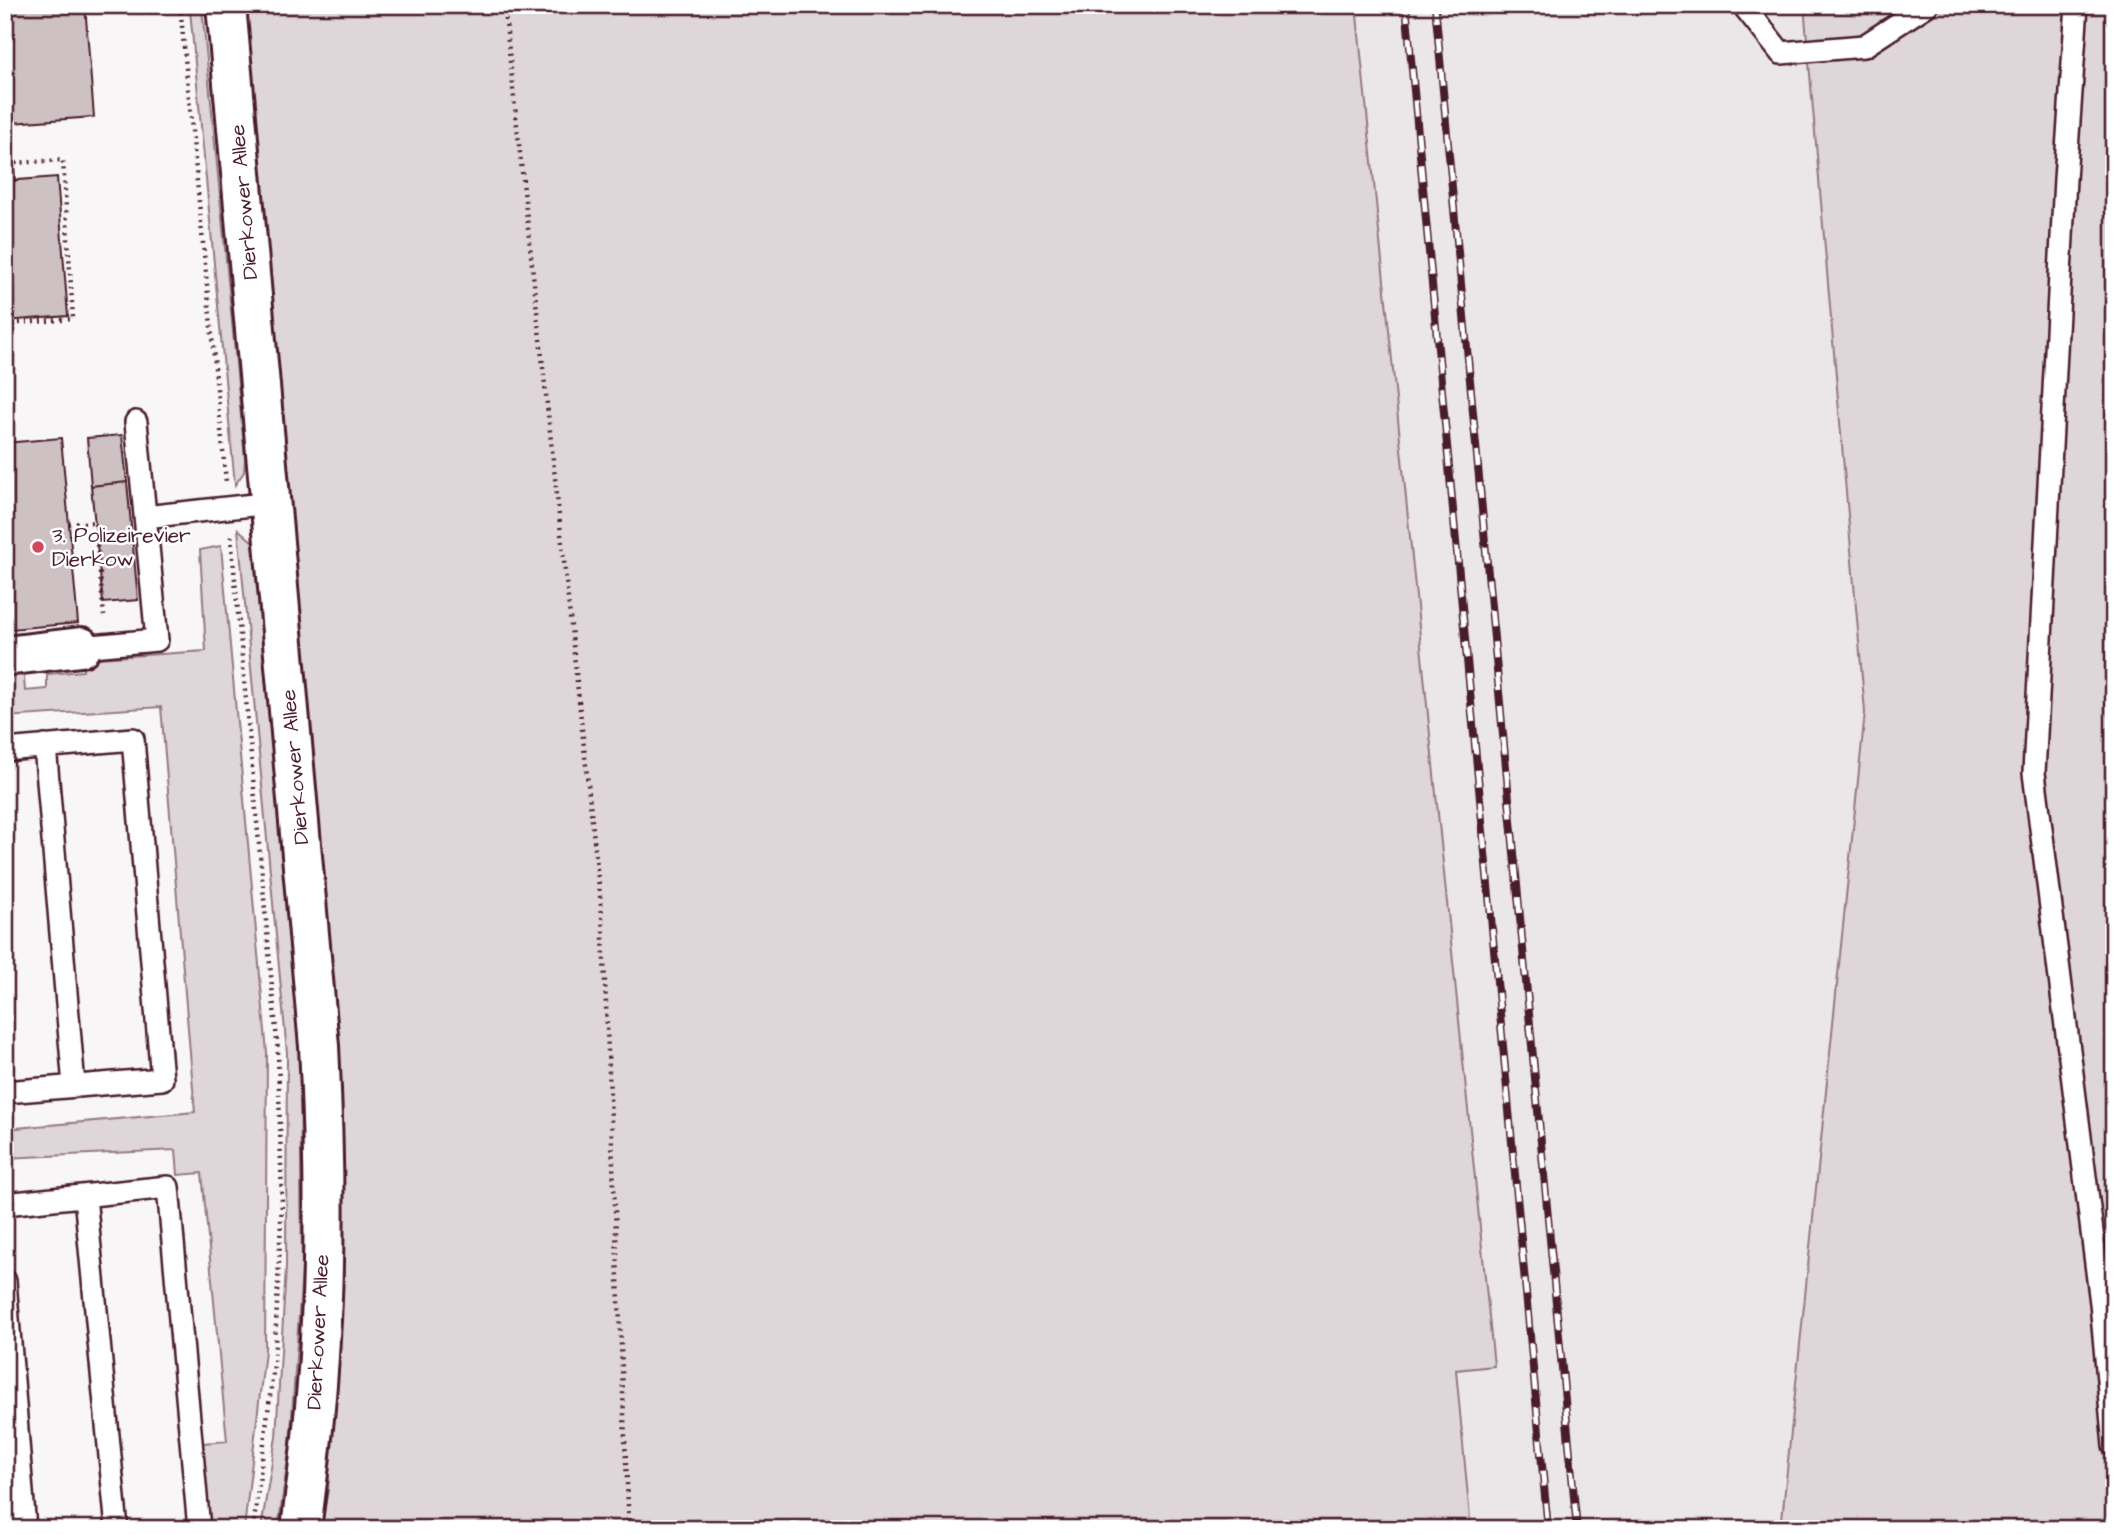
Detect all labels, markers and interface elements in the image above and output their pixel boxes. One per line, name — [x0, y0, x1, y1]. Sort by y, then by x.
street label: Dierkower Allee — [223, 123, 265, 281]
place label: 3. Polizeirevier Dierkow — [52, 521, 191, 574]
marker: 3. Polizeirevier Dierkow — [30, 539, 46, 555]
street label: Dierkower Allee — [274, 688, 316, 846]
street label: Dierkower Allee — [299, 1254, 337, 1410]

